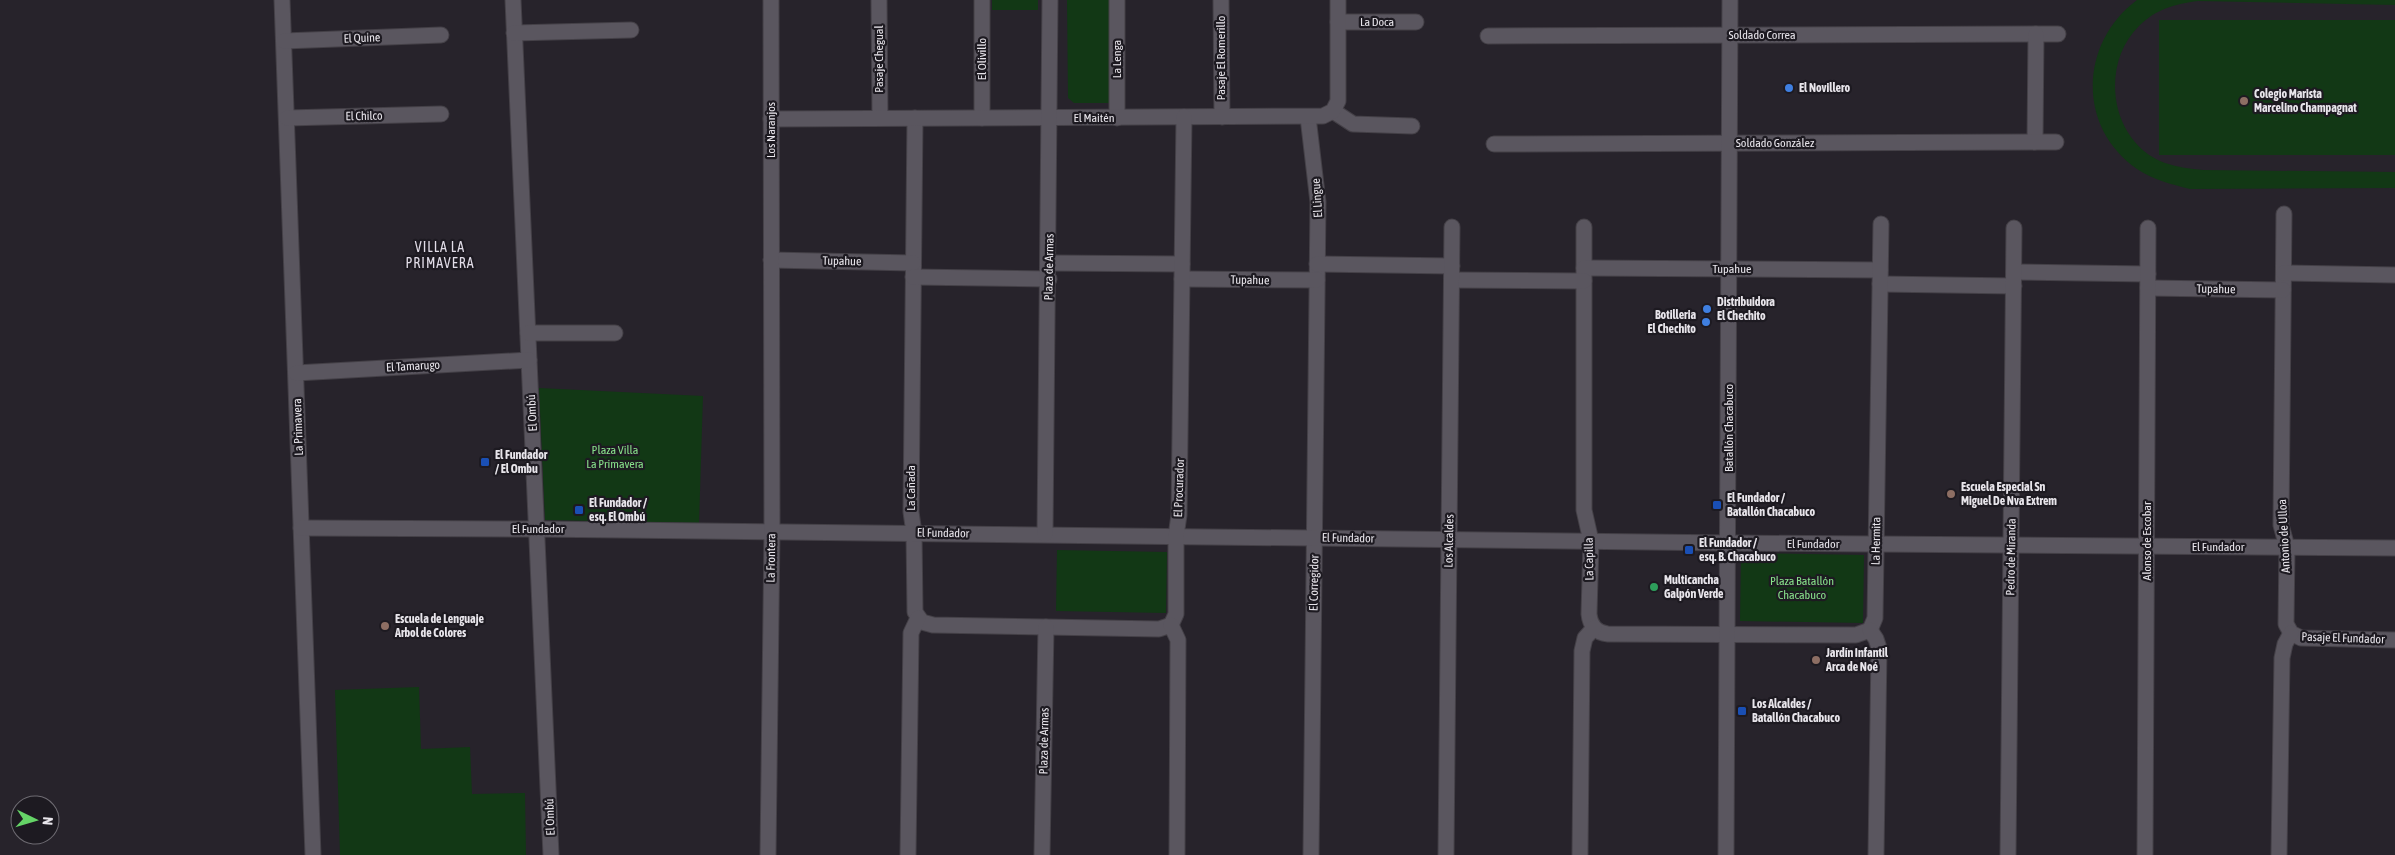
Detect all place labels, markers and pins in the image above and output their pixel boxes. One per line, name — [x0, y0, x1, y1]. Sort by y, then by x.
place label: El Novillero — [1799, 81, 1850, 95]
marker: El Novillero — [1783, 82, 1795, 94]
place label: Colegio Marista Marcelino Champagnat — [2254, 87, 2357, 115]
marker: Colegio Marista Marcelino Champagnat — [2238, 95, 2250, 107]
place label: Distribuidora El Chechito — [1717, 295, 1775, 323]
marker: Distribuidora El Chechito — [1701, 303, 1713, 315]
place label: Botilleria El Chechito — [1647, 308, 1696, 336]
marker: Botilleria El Chechito — [1700, 316, 1712, 328]
place label: El Fundador / El Ombu — [495, 448, 548, 476]
marker: El Fundador / El Ombu — [479, 456, 491, 468]
place label: Escuela Especial Sn Miguel De Nva Extrem — [1961, 480, 2057, 508]
marker: Escuela Especial Sn Miguel De Nva Extrem — [1945, 488, 1957, 500]
place label: El Fundador / Batallón Chacabuco — [1727, 491, 1815, 519]
place label: El Fundador / esq. El Ombú — [589, 496, 648, 524]
marker: El Fundador / Batallón Chacabuco — [1711, 499, 1723, 511]
marker: El Fundador / esq. El Ombú — [573, 504, 585, 516]
place label: El Fundador / esq. B. Chacabuco — [1699, 536, 1776, 564]
marker: El Fundador / esq. B. Chacabuco — [1683, 544, 1695, 556]
place label: Multicancha Galpón Verde — [1664, 573, 1724, 601]
marker: Multicancha Galpón Verde — [1648, 581, 1660, 593]
place label: Escuela de Lenguaje Arbol de Colores — [394, 612, 484, 640]
marker: Escuela de Lenguaje Arbol de Colores — [379, 620, 391, 632]
place label: Jardín Infantil Arca de Noé — [1825, 646, 1889, 674]
marker: Jardín Infantil Arca de Noé — [1810, 654, 1822, 666]
place label: Los Alcaldes / Batallón Chacabuco — [1752, 697, 1840, 725]
marker: Los Alcaldes / Batallón Chacabuco — [1736, 705, 1748, 717]

